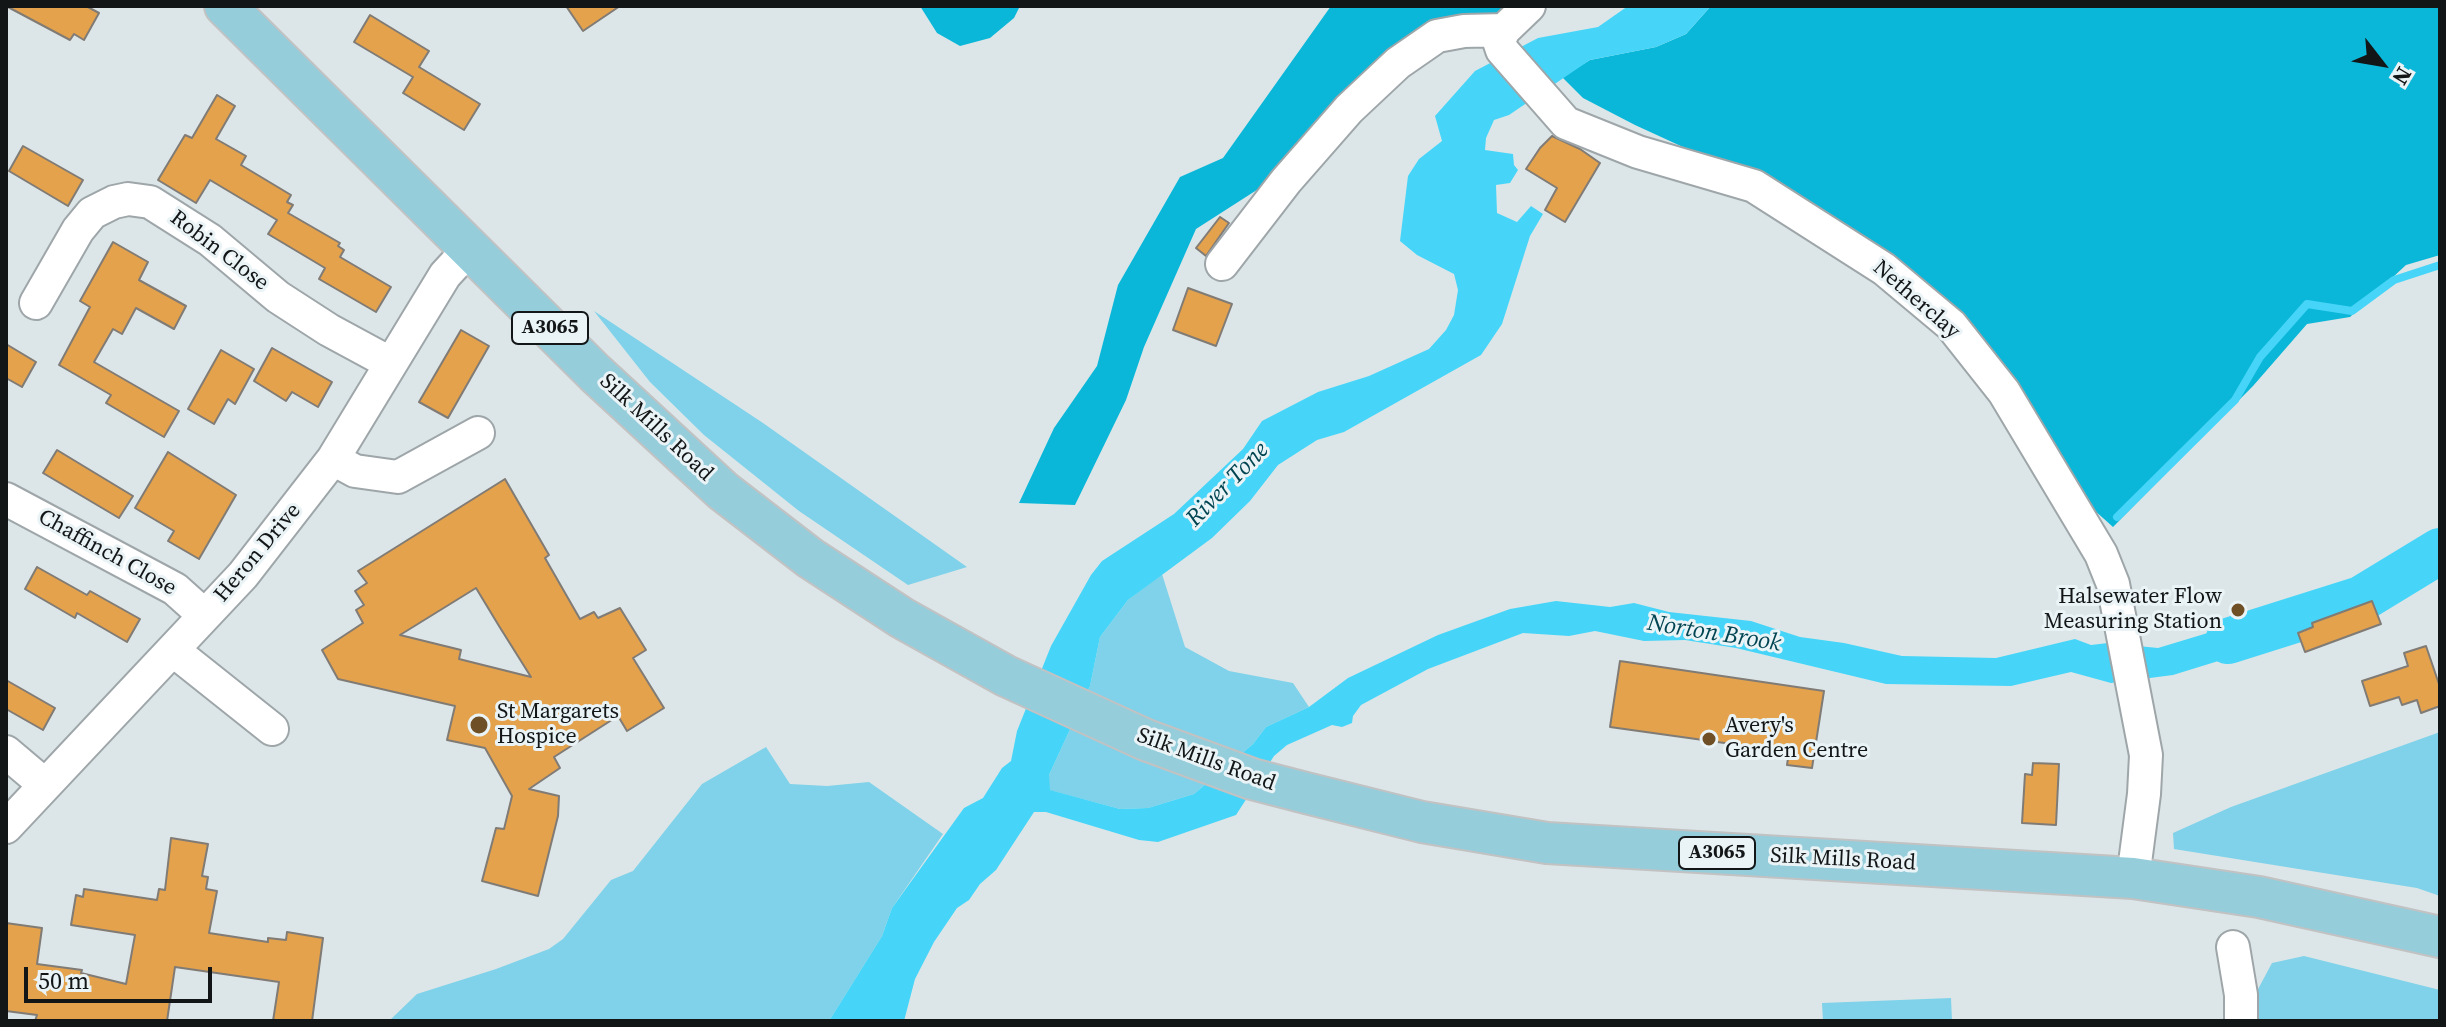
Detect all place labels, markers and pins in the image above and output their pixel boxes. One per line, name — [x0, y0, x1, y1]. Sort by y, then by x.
place label: Halsewater Flow Measuring Station — [2044, 584, 2222, 636]
marker: Halsewater Flow Measuring Station — [2229, 601, 2247, 619]
place label: St Margarets Hospice — [497, 699, 619, 750]
place label: Avery's Garden Centre — [1725, 713, 1868, 764]
marker: St Margarets Hospice — [468, 714, 490, 736]
marker: Avery's Garden Centre — [1700, 730, 1718, 748]

